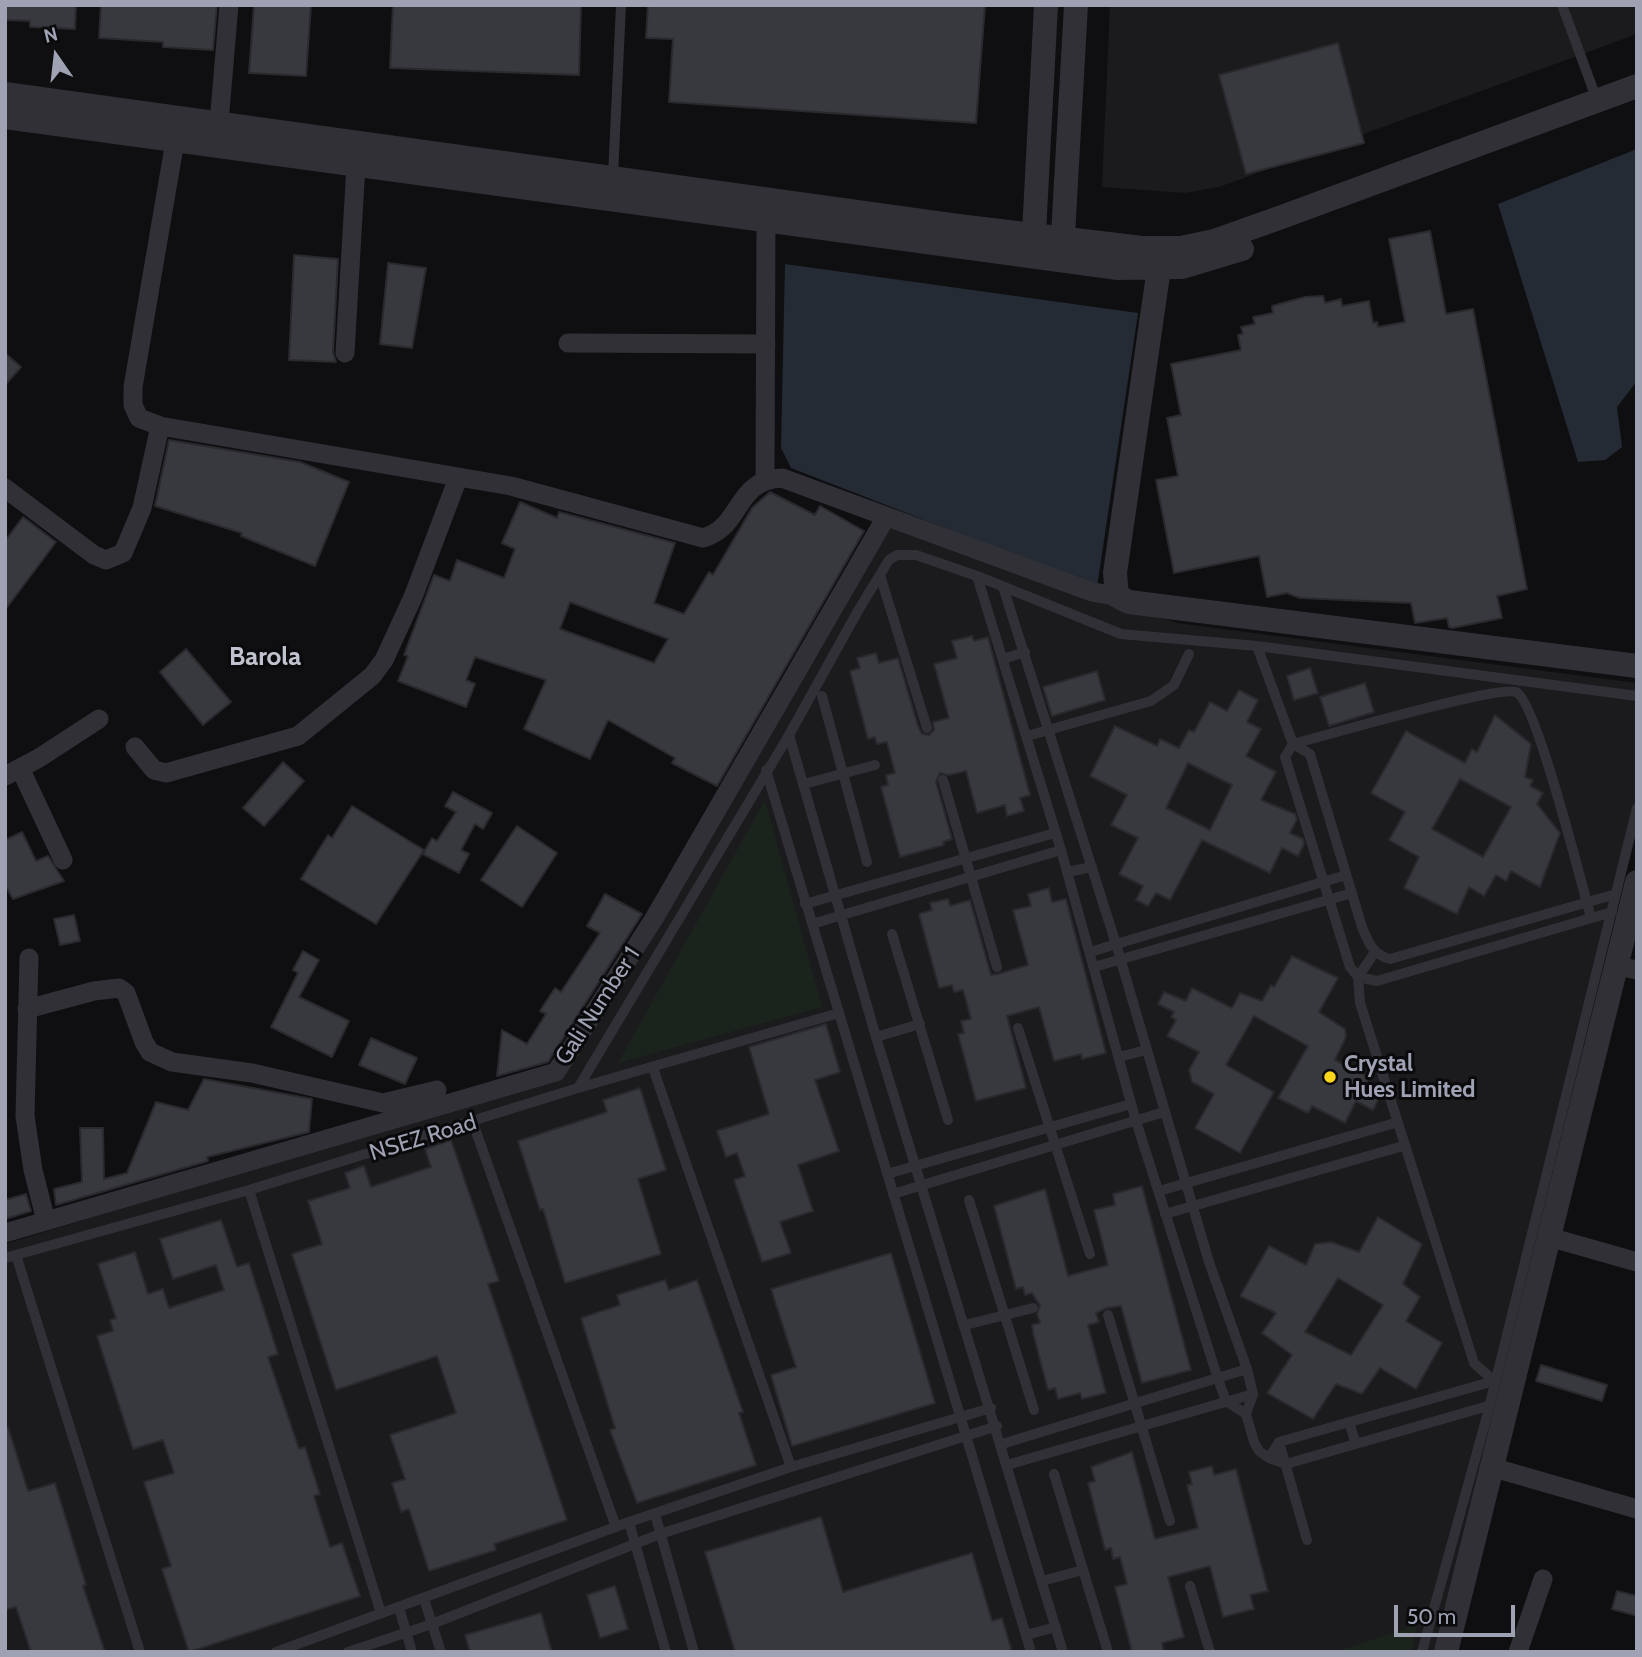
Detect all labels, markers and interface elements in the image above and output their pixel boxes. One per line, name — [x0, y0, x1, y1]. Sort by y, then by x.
north arrow — [21, 21, 91, 91]
text: N — [41, 22, 60, 48]
district label: Barola — [229, 641, 301, 673]
street label: Gali Number 1 — [550, 942, 646, 1070]
place label: Crystal Hues Limited — [1344, 1050, 1475, 1104]
marker: Crystal Hues Limited — [1322, 1069, 1338, 1085]
street label: NSEZ Road — [366, 1109, 480, 1167]
scale bar — [1397, 1590, 1518, 1634]
text: 50 m — [1407, 1604, 1456, 1629]

